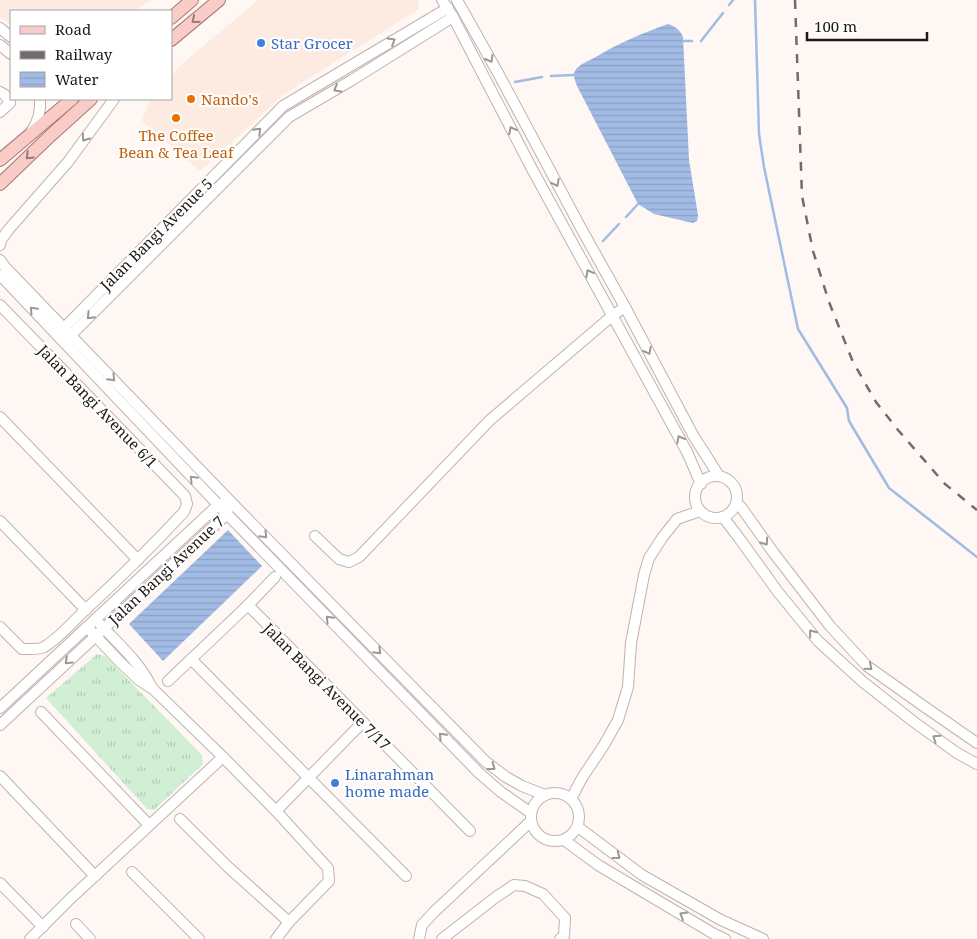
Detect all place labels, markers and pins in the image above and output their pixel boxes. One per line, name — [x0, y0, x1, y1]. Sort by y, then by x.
place label: Star Grocer — [271, 33, 353, 53]
marker: Star Grocer — [255, 37, 267, 49]
place label: Nando's — [201, 89, 259, 109]
marker: Nando's — [185, 93, 197, 105]
marker: The Coffee Bean & Tea Leaf — [170, 112, 182, 124]
place label: The Coffee Bean & Tea Leaf — [118, 125, 235, 162]
place label: Linarahman home made — [345, 764, 435, 801]
marker: Linarahman home made — [329, 777, 341, 789]

